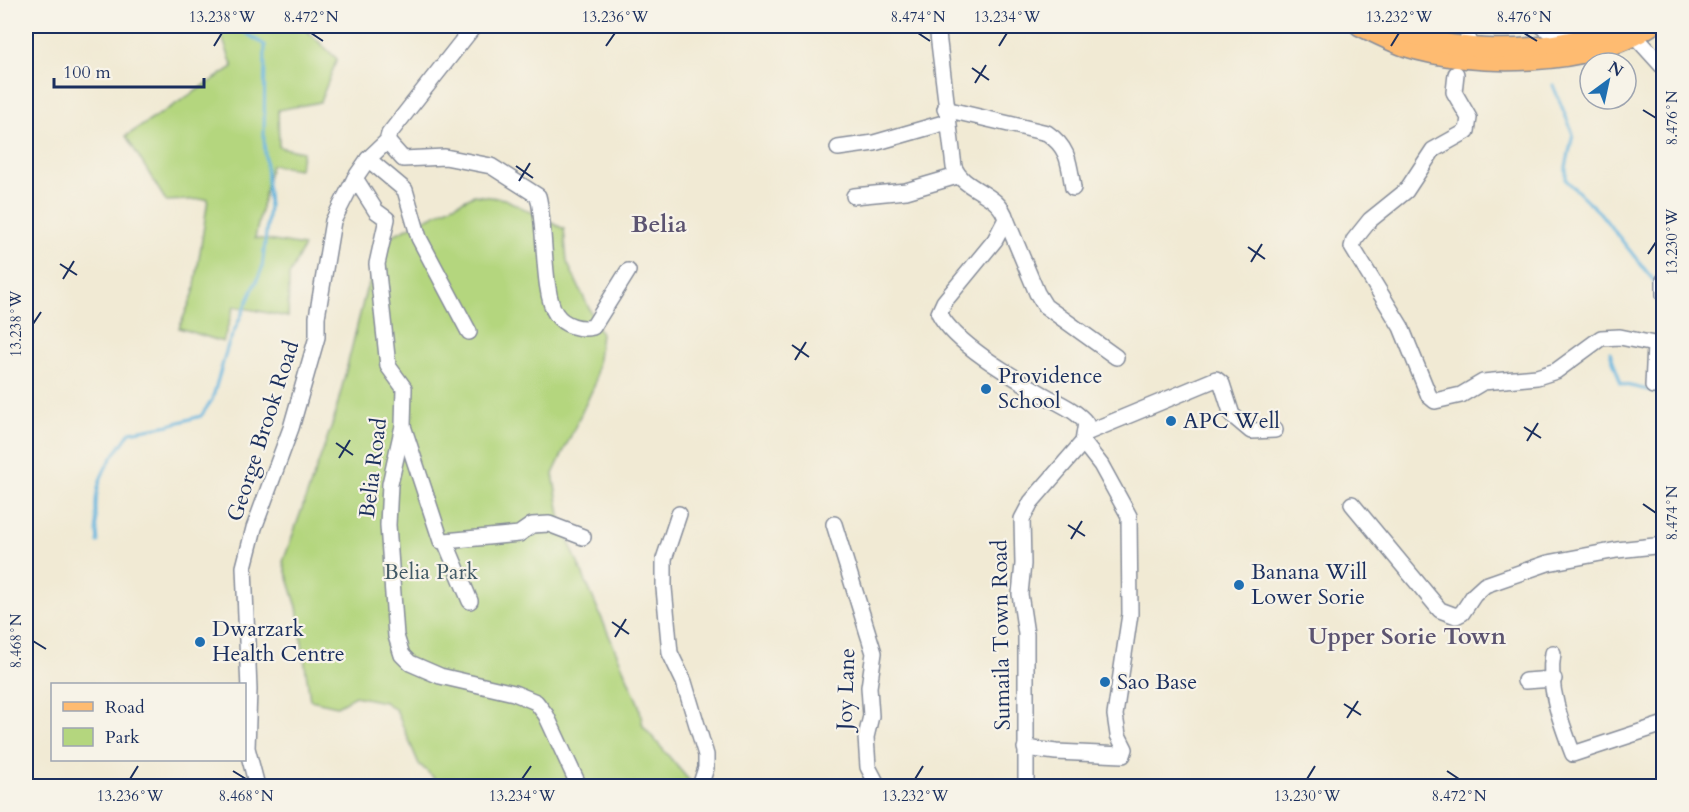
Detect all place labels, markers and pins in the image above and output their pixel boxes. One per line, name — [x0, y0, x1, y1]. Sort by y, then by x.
place label: Providence School — [998, 361, 1102, 416]
marker: Providence School — [979, 382, 993, 396]
place label: APC Well — [1183, 406, 1280, 436]
marker: APC Well — [1164, 414, 1178, 428]
place label: Banana Will Lower Sorie — [1251, 557, 1367, 612]
marker: Banana Will Lower Sorie — [1232, 578, 1246, 592]
place label: Dwarzark Health Centre — [212, 614, 345, 669]
marker: Dwarzark Health Centre — [193, 635, 207, 649]
place label: Sao Base — [1117, 667, 1197, 697]
marker: Sao Base — [1098, 675, 1112, 689]

